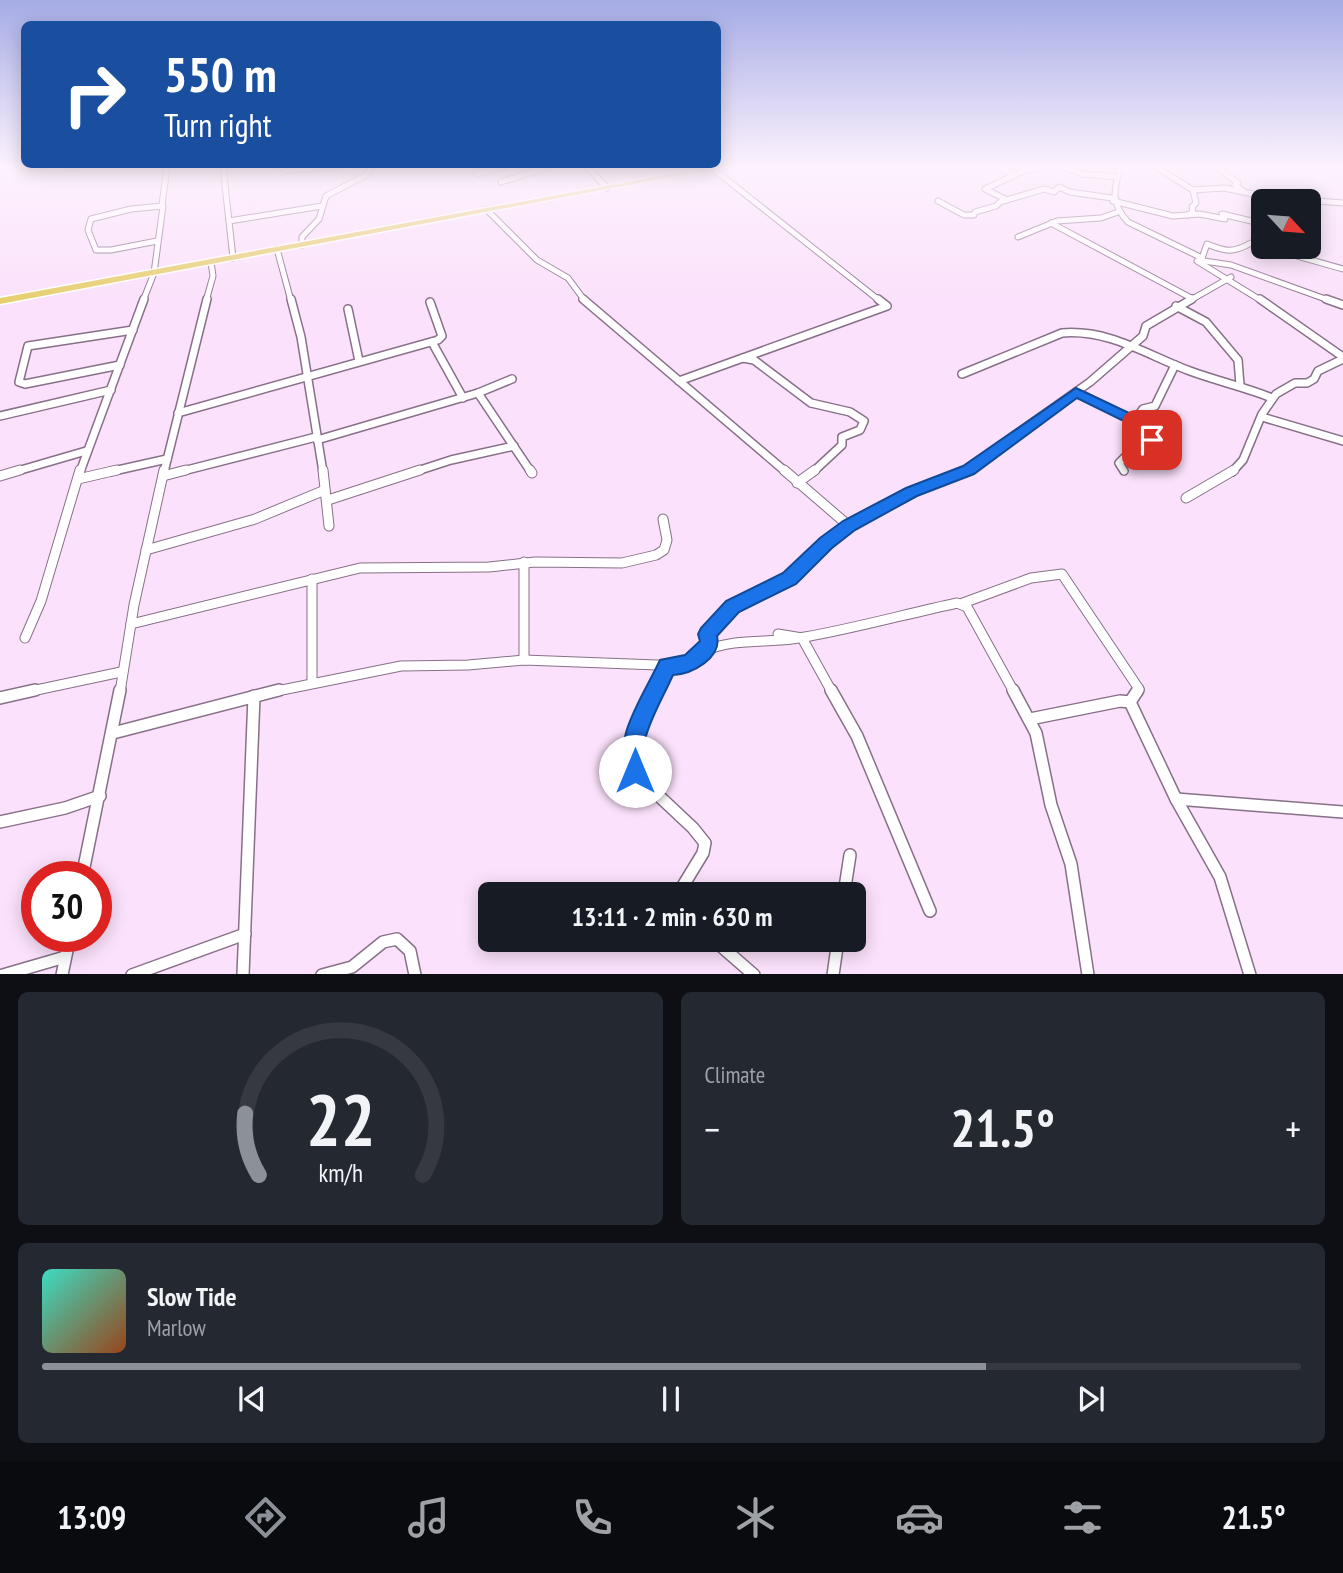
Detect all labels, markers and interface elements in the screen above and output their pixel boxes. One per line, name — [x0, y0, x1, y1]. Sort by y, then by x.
text: 550 m — [164, 42, 277, 106]
icon: right — [49, 49, 140, 140]
text: Turn right — [164, 104, 272, 146]
north arrow — [1251, 189, 1321, 259]
map controls — [1251, 189, 1321, 259]
pin — [1122, 410, 1182, 470]
icon: arrive — [1133, 421, 1171, 459]
position arrow — [598, 734, 672, 808]
speed limit sign: 30 — [21, 861, 112, 952]
text: 13:11 · 2 min · 630 m — [572, 900, 772, 933]
text: Climate — [705, 1060, 765, 1089]
text: 22 — [305, 1071, 375, 1165]
text: 21.5° — [950, 1094, 1055, 1161]
text: − — [705, 1104, 720, 1153]
text: + — [1285, 1104, 1301, 1153]
text: km/h — [318, 1156, 362, 1188]
text: Slow Tide — [147, 1280, 237, 1313]
text: Marlow — [147, 1313, 206, 1342]
icon: previous — [233, 1380, 271, 1418]
icon: pause — [652, 1380, 690, 1418]
icon: next — [1072, 1380, 1110, 1418]
icon: directions — [241, 1493, 290, 1542]
icon: music — [404, 1493, 453, 1542]
icon: phone — [568, 1493, 617, 1542]
icon: climate — [731, 1493, 780, 1542]
icon: car — [895, 1493, 944, 1542]
icon: filters — [1058, 1493, 1107, 1542]
text: 13:09 — [57, 1496, 126, 1538]
text: 21.5° — [1221, 1496, 1286, 1538]

